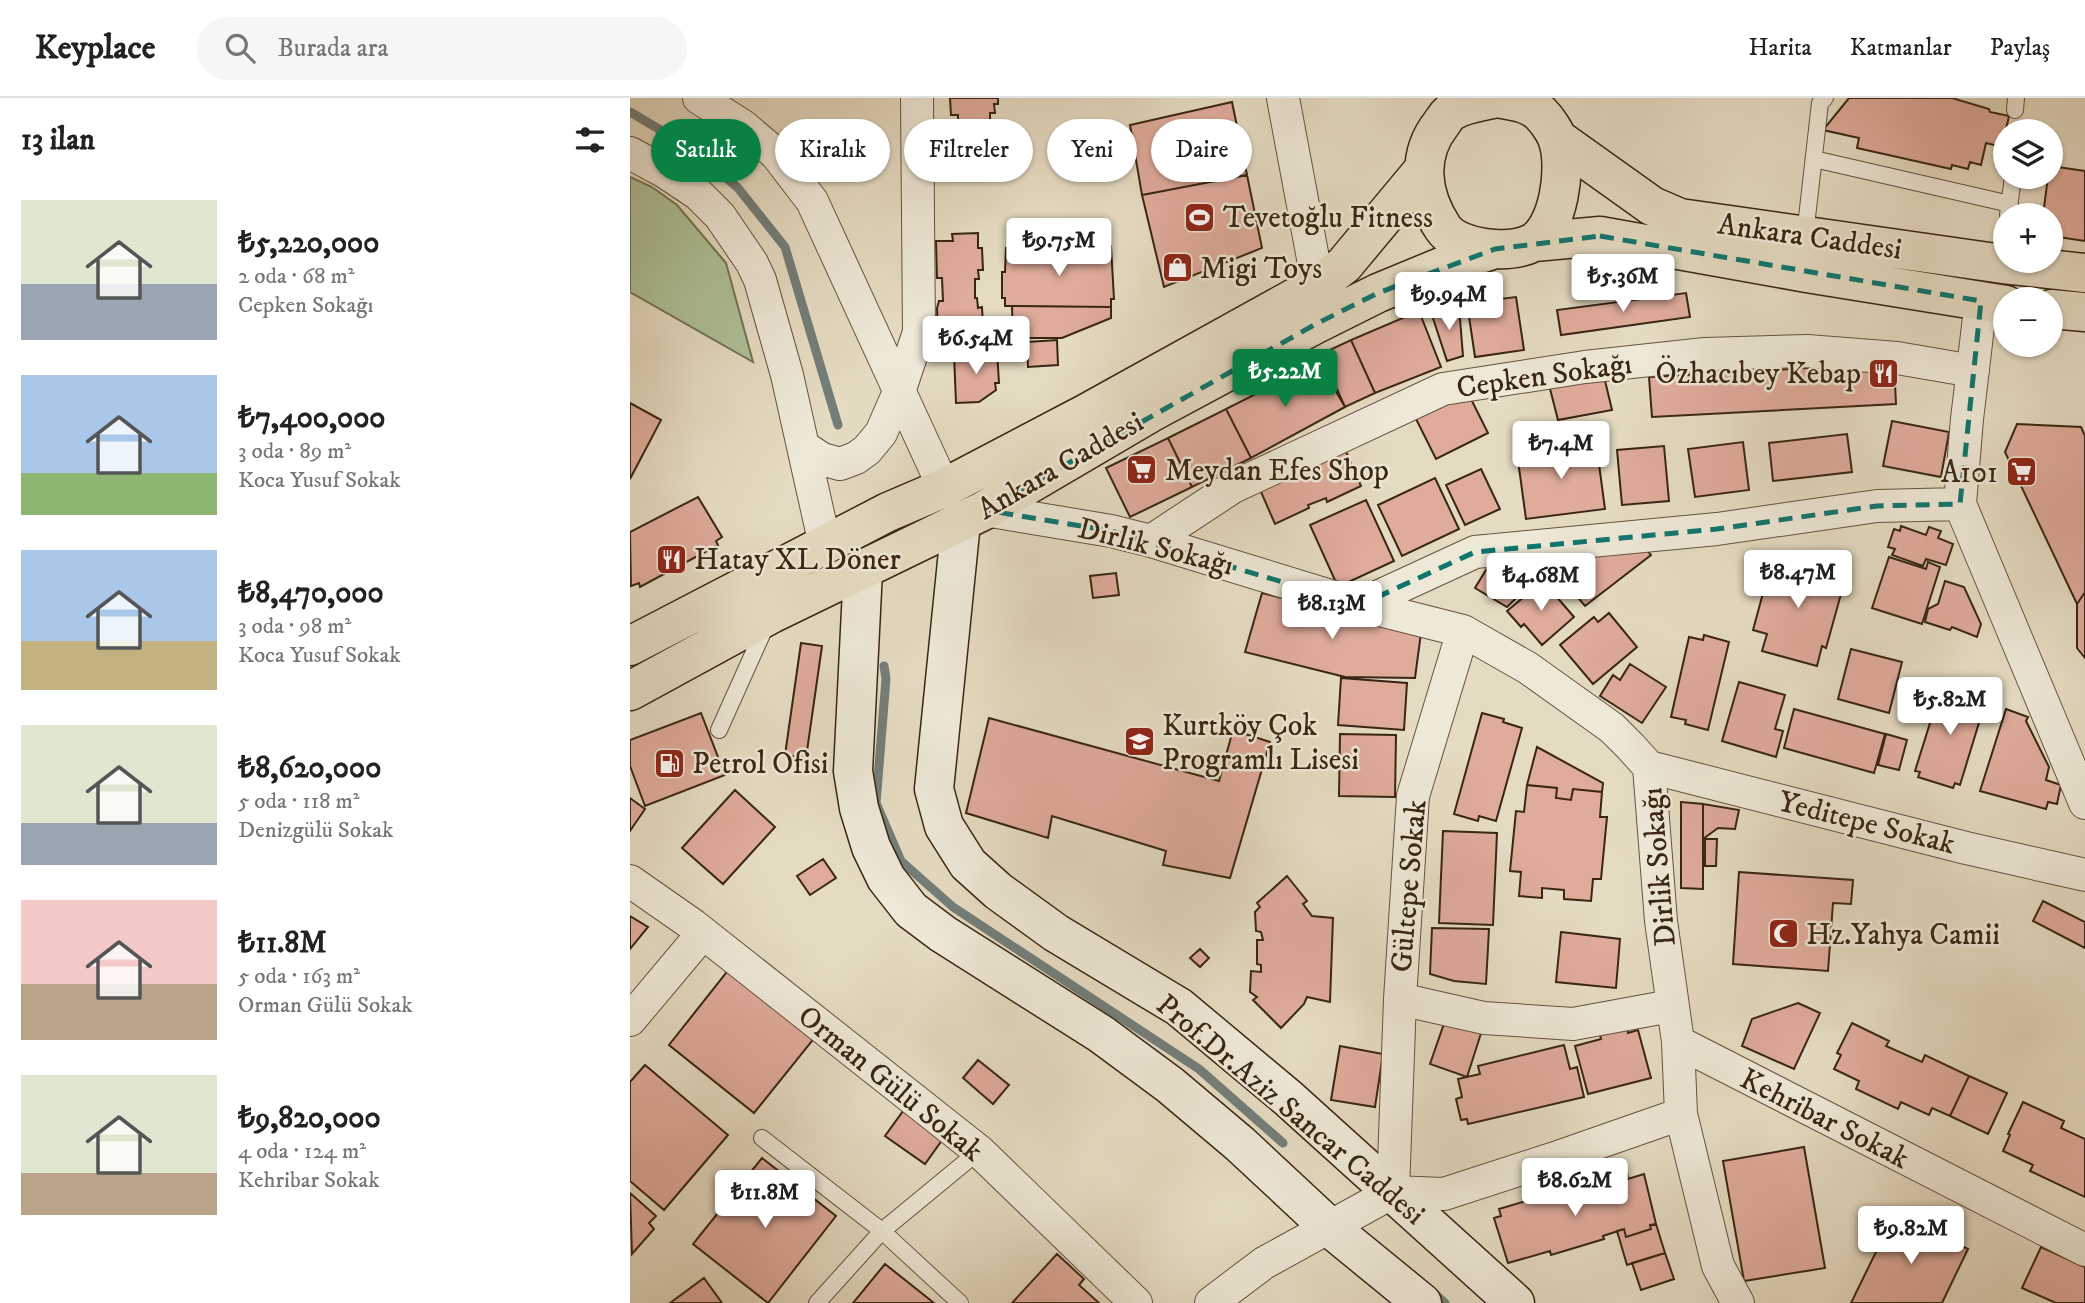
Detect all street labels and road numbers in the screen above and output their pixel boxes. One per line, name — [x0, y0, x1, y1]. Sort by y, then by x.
street label: Ankara Caddesi — [1715, 206, 1904, 269]
street label: Cepken Sokağı — [1454, 346, 1634, 407]
street label: Ankara Caddesi — [971, 404, 1150, 529]
street label: Dirlik Sokağı — [1074, 510, 1237, 585]
street label: Yeditepe Sokak — [1774, 784, 1959, 863]
street label: Dirlik Sokağı — [1634, 786, 1685, 948]
street label: Gültepe Sokak — [1384, 798, 1435, 974]
street label: Prof.Dr.Aziz Sancar Caddesi — [1148, 987, 1432, 1234]
street label: Orman Gülü Sokak — [790, 998, 990, 1170]
street label: Kehribar Sokak — [1734, 1061, 1915, 1178]

